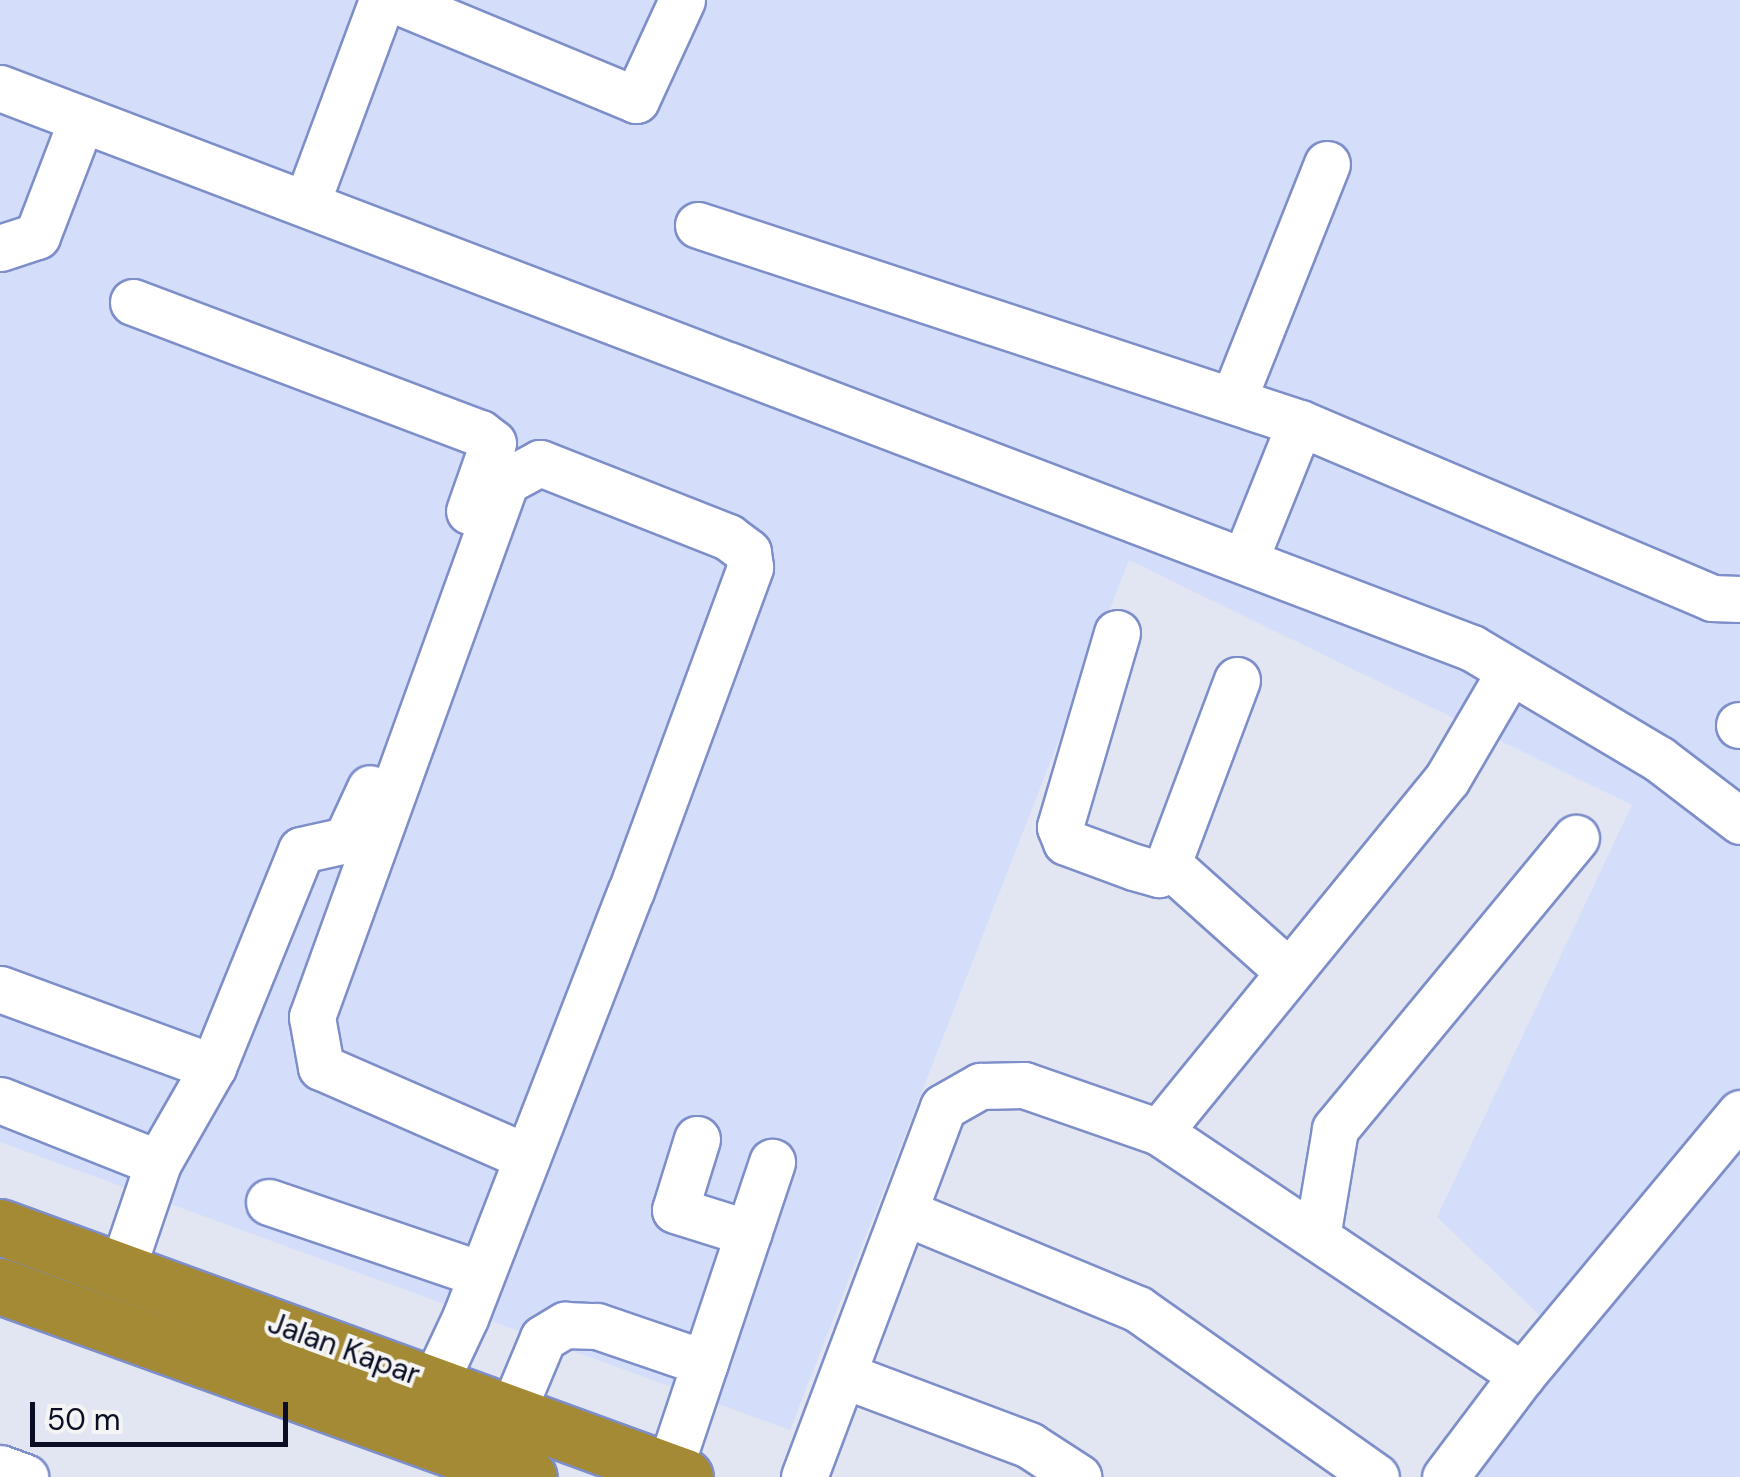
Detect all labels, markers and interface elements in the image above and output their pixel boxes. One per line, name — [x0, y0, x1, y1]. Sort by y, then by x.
street label: Jalan Kapar — [263, 1305, 425, 1393]
scale bar — [35, 1382, 292, 1444]
text: 50 m — [47, 1400, 121, 1439]

